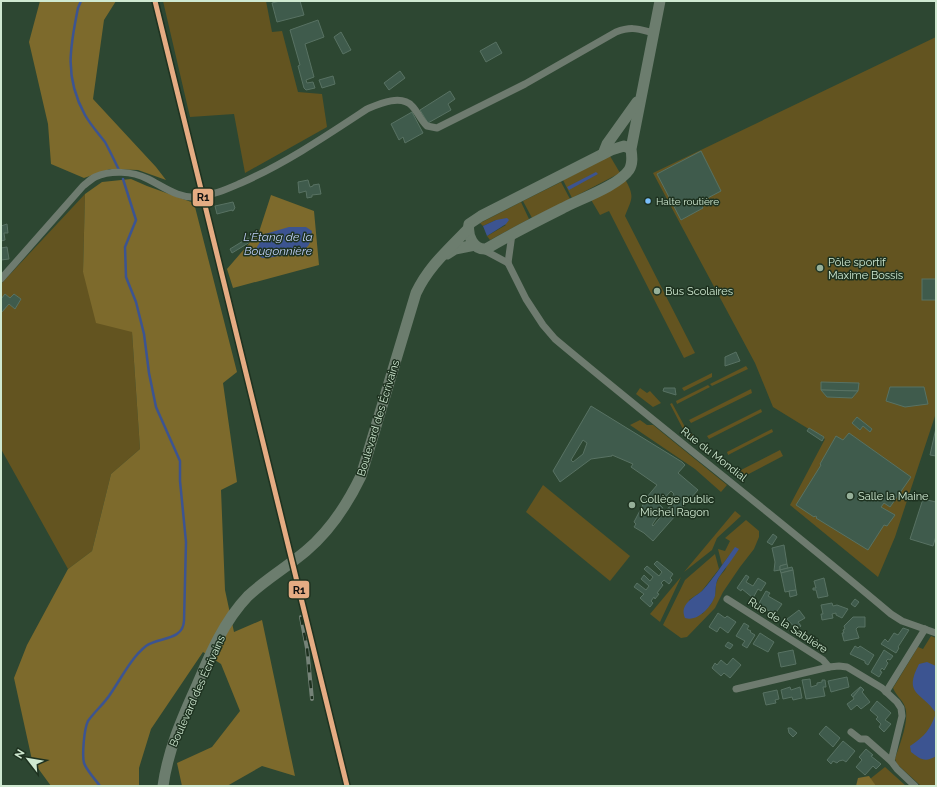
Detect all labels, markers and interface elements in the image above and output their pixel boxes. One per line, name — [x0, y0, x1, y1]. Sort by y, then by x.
line badge: R1 — [192, 188, 214, 207]
text: R1 — [197, 191, 210, 204]
marker: Halte routière — [643, 196, 653, 206]
place label: Halte routière — [656, 196, 719, 207]
water label: L'Étang de la Bougonnière — [243, 230, 313, 258]
place label: Pôle sportif Maxime Bossis — [828, 256, 903, 282]
marker: Pôle sportif Maxime Bossis — [815, 263, 825, 273]
place label: Bus Scolaires — [665, 285, 733, 298]
marker: Bus Scolaires — [652, 286, 662, 296]
street label: Boulevard des Écrivains — [354, 358, 402, 478]
street label: Rue du Mondial — [678, 425, 749, 484]
place label: Salle la Maine — [858, 490, 929, 503]
marker: Salle la Maine — [845, 491, 855, 501]
place label: Collège public Michel Ragon — [640, 493, 714, 519]
marker: Collège public Michel Ragon — [627, 500, 637, 510]
line badge: R1 — [288, 580, 310, 599]
text: R1 — [293, 584, 306, 597]
street label: Rue de la Sablière — [746, 595, 830, 656]
street label: Boulevard des Écrivains — [166, 633, 228, 749]
north arrow — [8, 739, 48, 779]
text: N — [12, 747, 28, 761]

